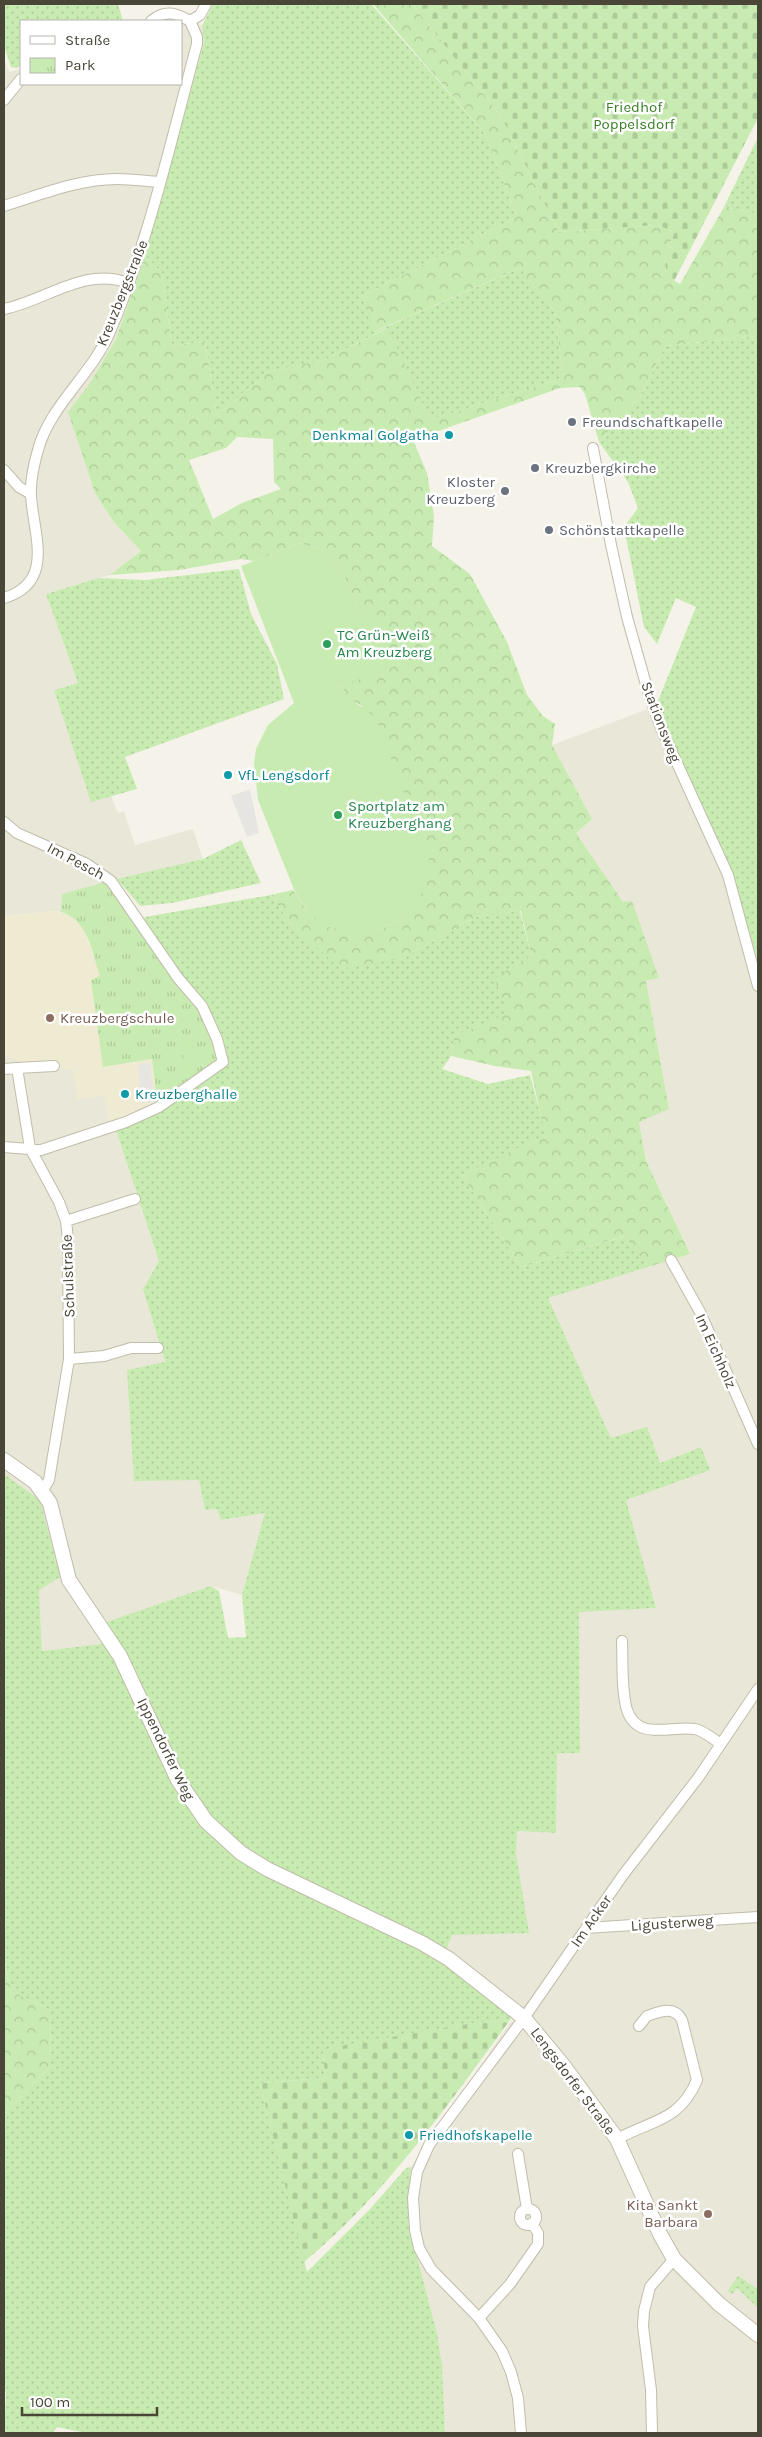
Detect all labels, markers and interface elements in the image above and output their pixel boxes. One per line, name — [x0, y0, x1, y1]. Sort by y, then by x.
legend — [20, 20, 182, 85]
text: Straße — [65, 31, 110, 49]
text: Park — [65, 56, 95, 74]
park label: Friedhof Poppelsdorf — [593, 98, 676, 133]
street label: Kreuzbergstraße — [93, 237, 151, 349]
place label: Freundschaftkapelle — [582, 413, 723, 431]
marker: Freundschaftkapelle — [566, 416, 578, 428]
place label: Denkmal Golgatha — [312, 426, 439, 444]
marker: Denkmal Golgatha — [443, 429, 455, 441]
place label: Kreuzbergkirche — [545, 459, 657, 477]
marker: Kreuzbergkirche — [529, 462, 541, 474]
place label: Kloster Kreuzberg — [426, 473, 496, 508]
marker: Kloster Kreuzberg — [499, 485, 511, 497]
place label: Schönstattkapelle — [559, 521, 684, 539]
marker: Schönstattkapelle — [543, 524, 555, 536]
place label: TC Grün-Weiß Am Kreuzberg — [337, 626, 432, 661]
marker: TC Grün-Weiß Am Kreuzberg — [321, 638, 333, 650]
street label: Stationsweg — [637, 679, 685, 766]
place label: VfL Lengsdorf — [238, 766, 330, 784]
marker: VfL Lengsdorf — [222, 769, 234, 781]
place label: Sportplatz am Kreuzberghang — [348, 797, 452, 832]
marker: Sportplatz am Kreuzberghang — [332, 809, 344, 821]
street label: Im Pesch — [44, 838, 108, 884]
place label: Kreuzbergschule — [60, 1009, 174, 1027]
marker: Kreuzbergschule — [44, 1012, 56, 1024]
place label: Kreuzberghalle — [135, 1085, 237, 1103]
marker: Kreuzberghalle — [119, 1088, 131, 1100]
street label: Schulstraße — [58, 1234, 78, 1318]
street label: Im Eichholz — [691, 1311, 741, 1391]
street label: Ippendorfer Weg — [133, 1695, 199, 1804]
street label: Im Acker — [566, 1891, 616, 1951]
street label: Ligusterweg — [630, 1911, 714, 1935]
street label: Lengsdorfer Straße — [527, 2024, 619, 2138]
place label: Friedhofskapelle — [419, 2126, 533, 2144]
marker: Friedhofskapelle — [403, 2129, 415, 2141]
place label: Kita Sankt Barbara — [626, 2196, 698, 2231]
marker: Kita Sankt Barbara — [702, 2208, 714, 2220]
scale bar — [22, 2384, 158, 2416]
text: 100 m — [30, 2393, 70, 2411]

